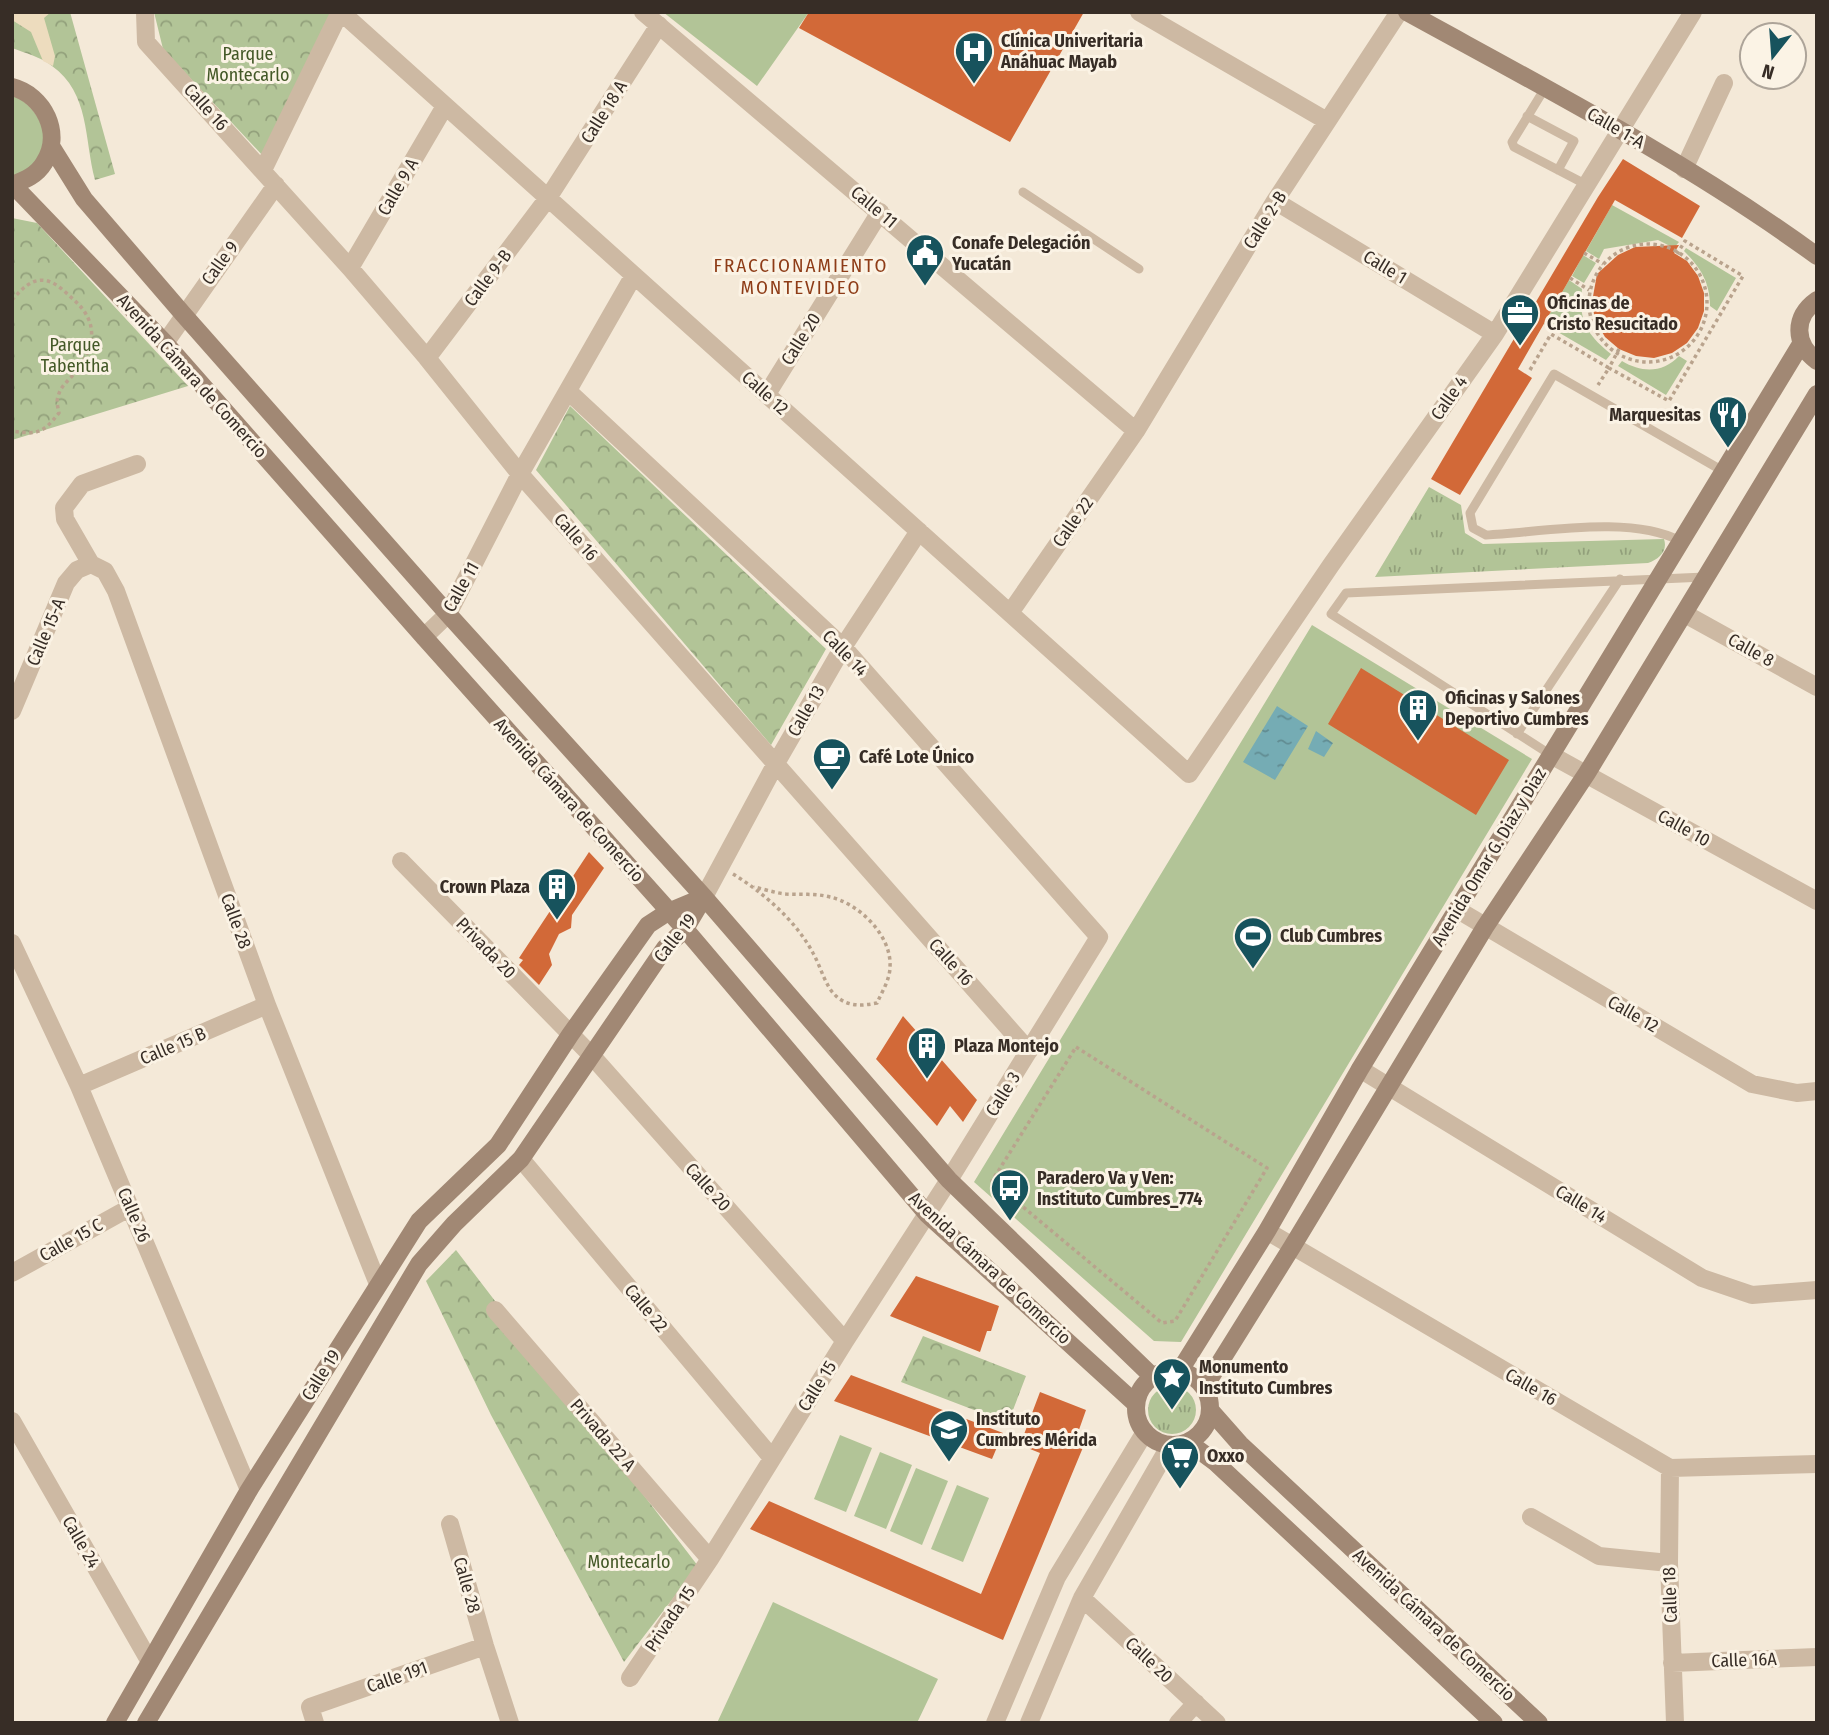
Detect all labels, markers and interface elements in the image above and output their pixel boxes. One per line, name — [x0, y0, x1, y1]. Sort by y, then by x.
north arrow — [1738, 21, 1808, 91]
hospital icon: Clínica Univeritaria Anáhuac Mayab — [953, 30, 995, 85]
place label: Clínica Univeritaria Anáhuac Mayab — [1000, 30, 1143, 73]
park label: Parque Montecarlo — [206, 43, 290, 86]
text: N — [1759, 59, 1777, 84]
street label: Calle 18 A — [576, 76, 632, 147]
street label: Calle 16 — [179, 79, 233, 135]
street label: Calle 1-A — [1583, 103, 1649, 154]
street label: Calle 9 A — [373, 154, 423, 220]
street label: Calle 11 — [846, 181, 902, 233]
street label: Calle 2-B — [1239, 187, 1292, 253]
public building icon: Conafe Delegación Yucatán — [904, 232, 946, 287]
place label: Conafe Delegación Yucatán — [951, 232, 1091, 275]
street label: Calle 9 — [197, 237, 243, 289]
street label: Calle 9-B — [460, 245, 517, 311]
street label: Calle 1 — [1359, 245, 1411, 289]
district label: FRACCIONAMIENTO MONTEVIDEO — [714, 254, 888, 299]
street label: Avenida Cámara de Comercio — [112, 289, 272, 463]
office icon: Oficinas de Cristo Resucitado — [1499, 292, 1541, 347]
place label: Oficinas de Cristo Resucitado — [1547, 292, 1678, 335]
street label: Calle 20 — [776, 309, 826, 369]
park label: Parque Tabentha — [41, 334, 109, 377]
street label: Calle 12 — [737, 366, 793, 420]
street label: Calle 4 — [1426, 371, 1472, 424]
restaurant icon: Marquesitas — [1707, 394, 1749, 449]
place label: Marquesitas — [1609, 404, 1701, 426]
street label: Calle 22 — [1048, 493, 1098, 551]
street label: Calle 16 — [549, 509, 603, 565]
street label: Calle 11 — [438, 558, 484, 616]
street label: Calle 15-A — [22, 594, 70, 669]
street label: Calle 14 — [818, 625, 873, 681]
street label: Calle 8 — [1724, 628, 1778, 672]
street label: Calle 13 — [783, 682, 829, 740]
building icon: Oficinas y Salones Deportivo Cumbres — [1397, 687, 1439, 742]
place label: Oficinas y Salones Deportivo Cumbres — [1445, 687, 1589, 730]
street label: Avenida Cámara de Comercio — [489, 713, 649, 887]
cafe icon: Café Lote Único — [811, 736, 853, 791]
place label: Café Lote Único — [859, 745, 974, 768]
street label: Avenida Omar G. Diaz y Diaz — [1427, 764, 1551, 950]
street label: Calle 10 — [1654, 805, 1714, 851]
building icon: Crown Plaza — [536, 866, 578, 921]
place label: Crown Plaza — [440, 876, 530, 898]
street label: Calle 28 — [216, 890, 256, 952]
street label: Calle 19 — [649, 909, 701, 967]
street label: Privada 20 — [452, 913, 520, 983]
sports icon: Club Cumbres — [1232, 915, 1274, 970]
place label: Club Cumbres — [1280, 925, 1382, 947]
street label: Calle 16 — [924, 934, 978, 990]
street label: Calle 12 — [1604, 991, 1662, 1037]
street label: Calle 15 B — [137, 1022, 209, 1070]
building icon: Plaza Montejo — [906, 1025, 948, 1080]
place label: Plaza Montejo — [954, 1035, 1059, 1057]
street label: Calle 3 — [981, 1068, 1025, 1120]
street label: Calle 20 — [681, 1158, 735, 1216]
bus stop icon: Paradero Va y Ven: Instituto Cumbres_774 — [989, 1167, 1031, 1222]
place label: Paradero Va y Ven: Instituto Cumbres_774 — [1037, 1167, 1203, 1210]
street label: Calle 14 — [1551, 1180, 1611, 1228]
street label: Calle 26 — [113, 1184, 155, 1246]
street label: Avenida Cámara de Comercio — [904, 1187, 1076, 1349]
street label: Calle 15 C — [36, 1214, 106, 1266]
street label: Calle 22 — [620, 1279, 672, 1337]
street label: Calle 19 — [297, 1345, 345, 1405]
place icon: Monumento Instituto Cumbres — [1151, 1356, 1193, 1411]
place label: Monumento Instituto Cumbres — [1199, 1356, 1332, 1399]
street label: Calle 15 — [793, 1357, 841, 1415]
street label: Calle 16 — [1501, 1363, 1561, 1411]
street label: Privada 22 A — [566, 1394, 641, 1476]
school or university icon: Instituto Cumbres Mérida — [928, 1408, 970, 1463]
place label: Instituto Cumbres Mérida — [976, 1408, 1097, 1451]
supermarket icon: Oxxo — [1159, 1435, 1201, 1490]
place label: Oxxo — [1207, 1445, 1245, 1467]
street label: Calle 24 — [57, 1512, 105, 1572]
street label: Avenida Cámara de Comercio — [1348, 1544, 1520, 1706]
park label: Montecarlo — [587, 1551, 671, 1573]
street label: Calle 28 — [449, 1555, 485, 1615]
street label: Calle 18 — [1658, 1567, 1682, 1623]
street label: Privada 15 — [640, 1582, 700, 1656]
street label: Calle 20 — [1120, 1632, 1178, 1688]
street label: Calle 16A — [1711, 1648, 1778, 1672]
street label: Calle 191 — [364, 1656, 430, 1698]

